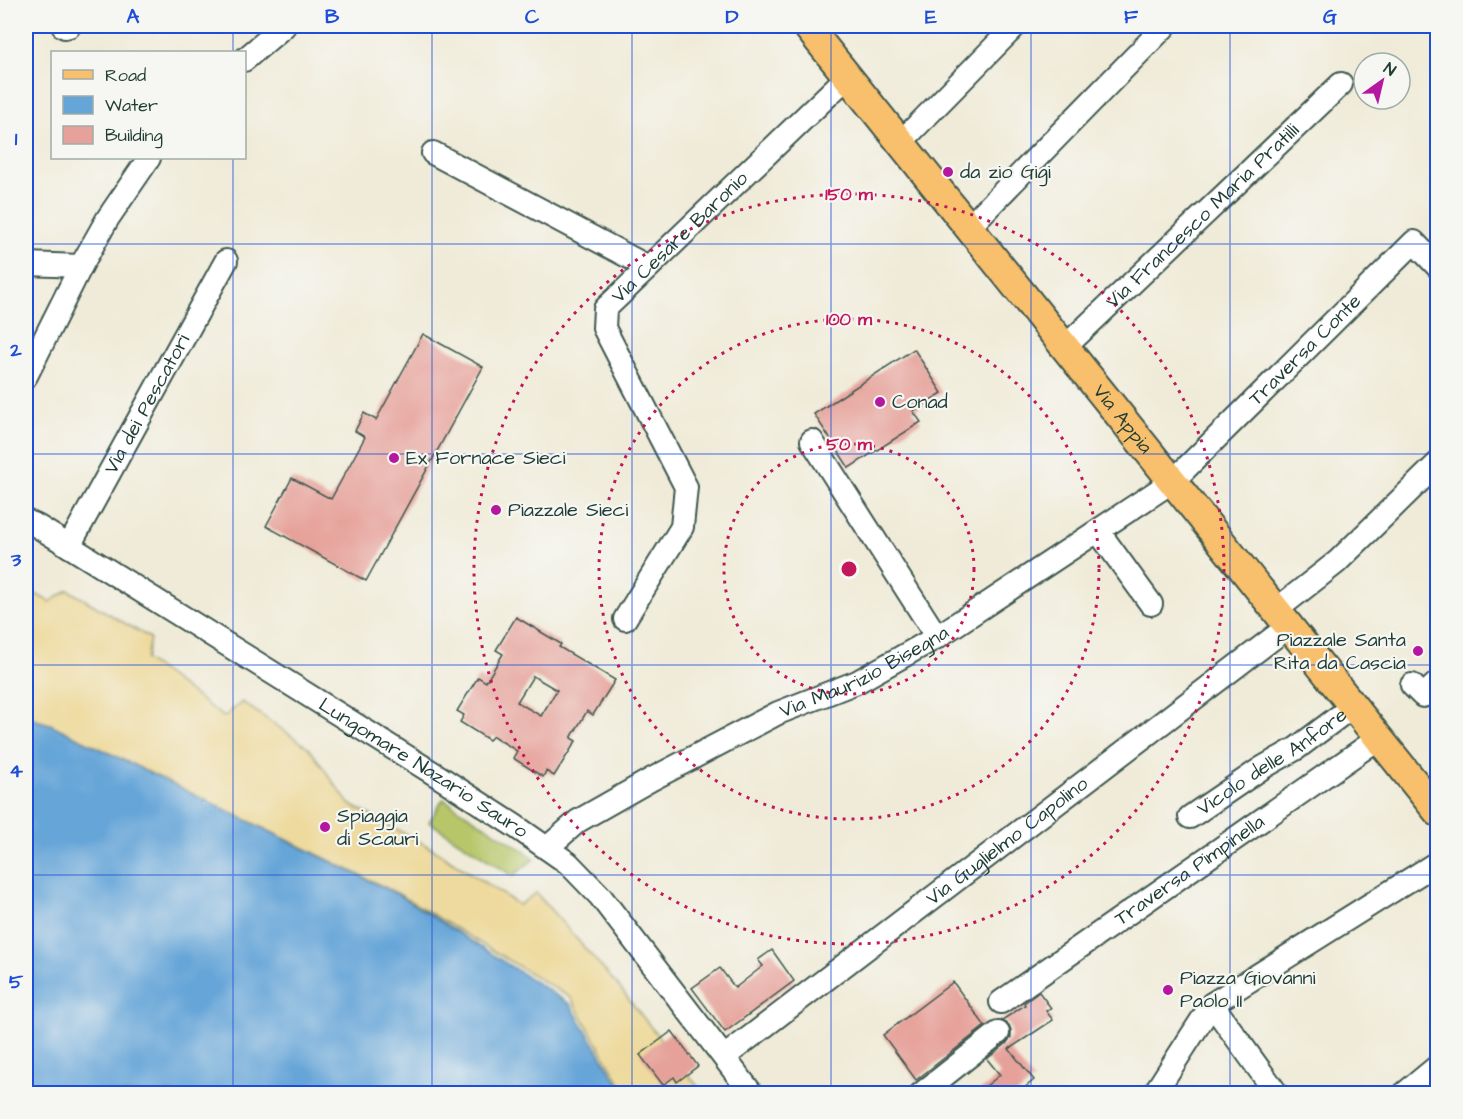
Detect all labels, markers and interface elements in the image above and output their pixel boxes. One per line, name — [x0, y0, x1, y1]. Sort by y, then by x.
text: A — [127, 3, 140, 31]
text: B — [325, 3, 340, 31]
text: C — [525, 3, 540, 31]
text: D — [726, 3, 739, 31]
text: E — [925, 3, 937, 31]
text: F — [1124, 3, 1139, 31]
text: G — [1323, 3, 1337, 31]
legend — [51, 51, 246, 159]
north arrow — [1352, 51, 1412, 111]
text: N — [1380, 57, 1400, 81]
text: Road — [105, 63, 146, 88]
text: Water — [105, 93, 158, 118]
street label: Via Francesco Maria Pratilli — [1100, 117, 1306, 315]
text: Building — [105, 123, 163, 149]
text: 1 — [15, 125, 18, 153]
place label: da zio Gigi — [960, 158, 1051, 187]
street label: Via Cesare Baronio — [605, 165, 754, 310]
marker: da zio Gigi — [941, 165, 955, 179]
text: 150 m — [825, 182, 874, 207]
street label: Traversa Conte — [1242, 288, 1368, 412]
text: 100 m — [826, 307, 873, 332]
street label: Via dei Pescatori — [97, 329, 197, 479]
text: 2 — [9, 336, 22, 364]
street label: Via Appia — [1086, 378, 1159, 460]
place label: Conad — [892, 388, 948, 416]
marker: Conad — [873, 395, 887, 409]
text: 50 m — [826, 432, 873, 457]
place label: Ex Fornace Sieci — [406, 444, 565, 472]
marker: Ex Fornace Sieci — [387, 451, 401, 465]
place label: Piazzale Sieci — [508, 496, 628, 524]
marker: Piazzale Sieci — [489, 503, 503, 517]
text: 3 — [10, 546, 22, 574]
centre of rings — [839, 559, 859, 579]
street label: Via Maurizio Bisegna — [775, 619, 954, 725]
place label: Piazzale Santa Rita da Cascia — [1274, 626, 1406, 677]
marker: Piazzale Santa Rita da Cascia — [1411, 644, 1425, 658]
street label: Lungomare Nazario Sauro — [313, 691, 534, 845]
street label: Vicolo delle Anfore — [1191, 701, 1353, 822]
text: 4 — [9, 757, 23, 785]
street label: Via Guglielmo Capolino — [920, 770, 1094, 912]
place label: Spiaggia di Scauri — [337, 802, 418, 853]
street label: Traversa Pimpinella — [1109, 808, 1270, 932]
marker: Spiaggia di Scauri — [318, 820, 332, 834]
place label: Piazza Giovanni Paolo II — [1180, 964, 1316, 1015]
text: 5 — [9, 968, 24, 996]
marker: Piazza Giovanni Paolo II — [1161, 983, 1175, 997]

